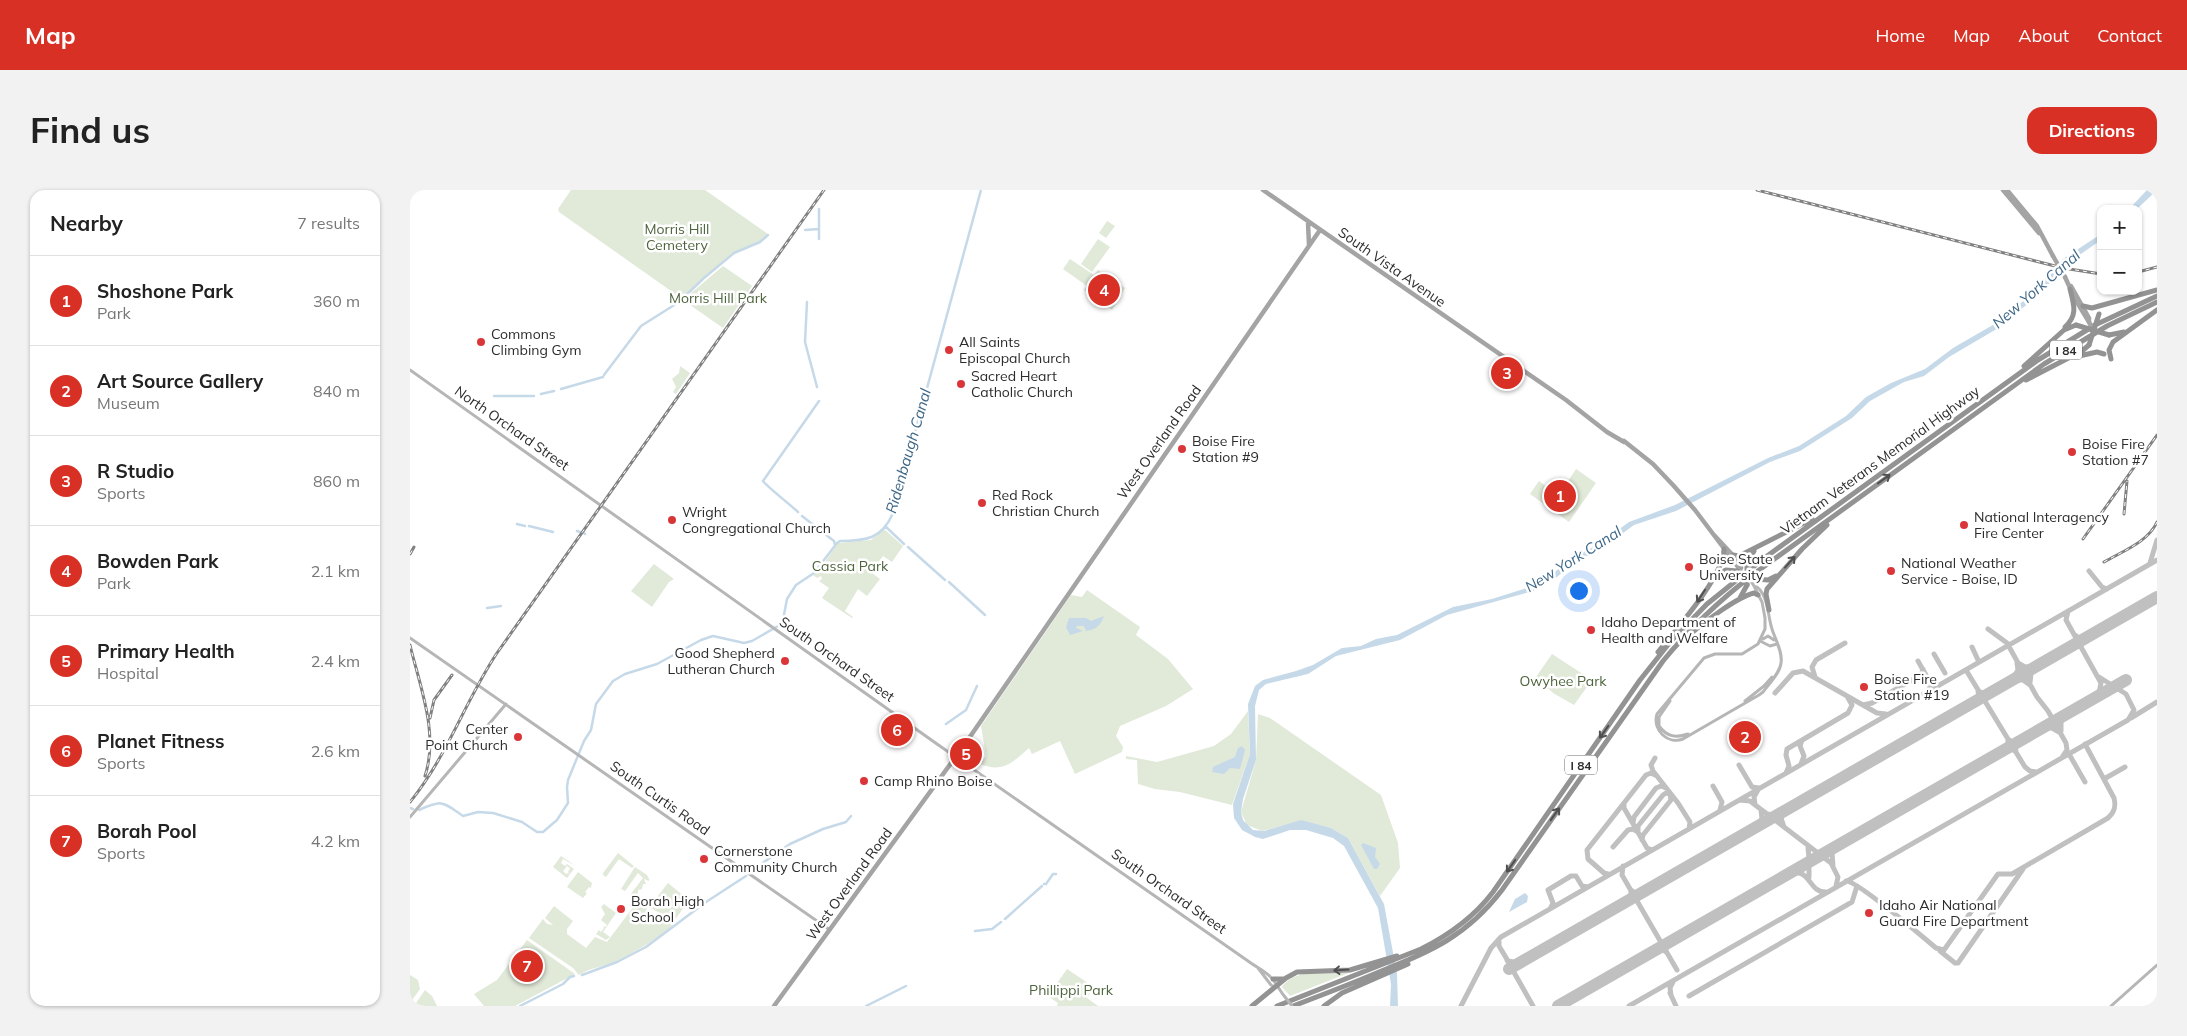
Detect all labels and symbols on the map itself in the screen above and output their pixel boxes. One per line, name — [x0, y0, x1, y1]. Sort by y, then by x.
park label: Morris Hill Cemetery — [645, 220, 709, 254]
street label: South Vista Avenue — [1335, 223, 1449, 311]
water label: New York Canal — [1988, 245, 2084, 332]
pin: 4 — [1088, 271, 1120, 309]
park label: Morris Hill Park — [669, 289, 768, 307]
place label: Commons Climbing Gym — [491, 325, 582, 359]
place label: All Saints Episcopal Church — [959, 333, 1070, 367]
marker: Commons Climbing Gym — [475, 336, 487, 348]
road number: I 84 — [2050, 340, 2082, 360]
marker: All Saints Episcopal Church — [943, 344, 955, 356]
pin: 3 — [1491, 354, 1523, 392]
place label: Sacred Heart Catholic Church — [971, 367, 1073, 401]
marker: Sacred Heart Catholic Church — [955, 378, 967, 390]
street label: Vietnam Veterans Memorial Highway — [1777, 381, 1983, 538]
street label: North Orchard Street — [451, 382, 573, 474]
street label: West Overland Road — [1113, 382, 1205, 502]
water label: Ridenbaugh Canal — [881, 386, 935, 515]
place label: Boise Fire Station #9 — [1192, 432, 1259, 466]
place label: Boise Fire Station #7 — [2082, 435, 2149, 469]
marker: Boise Fire Station #9 — [1176, 443, 1188, 455]
marker: Boise Fire Station #7 — [2066, 446, 2078, 458]
one-way arrow — [1877, 474, 1891, 484]
pin: 1 — [1544, 477, 1576, 515]
place label: Red Rock Christian Church — [992, 486, 1100, 520]
marker: Red Rock Christian Church — [976, 497, 988, 509]
place label: Wright Congregational Church — [682, 503, 831, 537]
place label: National Interagency Fire Center — [1974, 508, 2110, 542]
marker: Wright Congregational Church — [666, 514, 678, 526]
marker: National Interagency Fire Center — [1958, 519, 1970, 531]
water label: New York Canal — [1521, 522, 1625, 596]
place label: Boise State University — [1699, 550, 1773, 584]
place label: National Weather Service - Boise, ID — [1901, 554, 2018, 588]
one-way arrow — [1784, 555, 1796, 568]
park label: Cassia Park — [812, 557, 889, 575]
marker: Boise State University — [1683, 561, 1695, 573]
marker: National Weather Service - Boise, ID — [1885, 565, 1897, 577]
your location — [1566, 578, 1592, 604]
one-way arrow — [1696, 589, 1706, 603]
street label: South Orchard Street — [776, 612, 898, 706]
place label: Idaho Department of Health and Welfare — [1601, 613, 1736, 647]
marker: Idaho Department of Health and Welfare — [1585, 624, 1597, 636]
place label: Good Shepherd Lutheran Church — [667, 644, 775, 678]
marker: Good Shepherd Lutheran Church — [779, 655, 791, 667]
place label: Boise Fire Station #19 — [1874, 670, 1949, 704]
park label: Owyhee Park — [1519, 672, 1607, 690]
marker: Boise Fire Station #19 — [1858, 681, 1870, 693]
pin: 6 — [881, 711, 913, 749]
pin: 2 — [1729, 718, 1761, 756]
place label: Center Point Church — [425, 720, 509, 754]
one-way arrow — [1599, 725, 1609, 739]
marker: Center Point Church — [512, 731, 524, 743]
pin: 5 — [950, 735, 982, 773]
road number: I 84 — [1565, 756, 1597, 774]
street label: South Curtis Road — [607, 757, 713, 839]
place label: Camp Rhino Boise — [874, 772, 993, 790]
marker: Camp Rhino Boise — [858, 775, 870, 787]
one-way arrow — [1550, 807, 1560, 821]
street label: West Overland Road — [802, 824, 896, 944]
place label: Cornerstone Community Church — [714, 842, 837, 876]
street label: South Orchard Street — [1108, 844, 1230, 938]
marker: Cornerstone Community Church — [698, 853, 710, 865]
one-way arrow — [1506, 859, 1516, 873]
place label: Borah High School — [631, 892, 705, 926]
place label: Idaho Air National Guard Fire Department — [1879, 896, 2029, 930]
marker: Borah High School — [615, 903, 627, 915]
marker: Idaho Air National Guard Fire Department — [1863, 907, 1875, 919]
pin: 7 — [511, 947, 543, 985]
one-way arrow — [1334, 966, 1350, 975]
park label: Phillippi Park — [1029, 981, 1114, 999]

